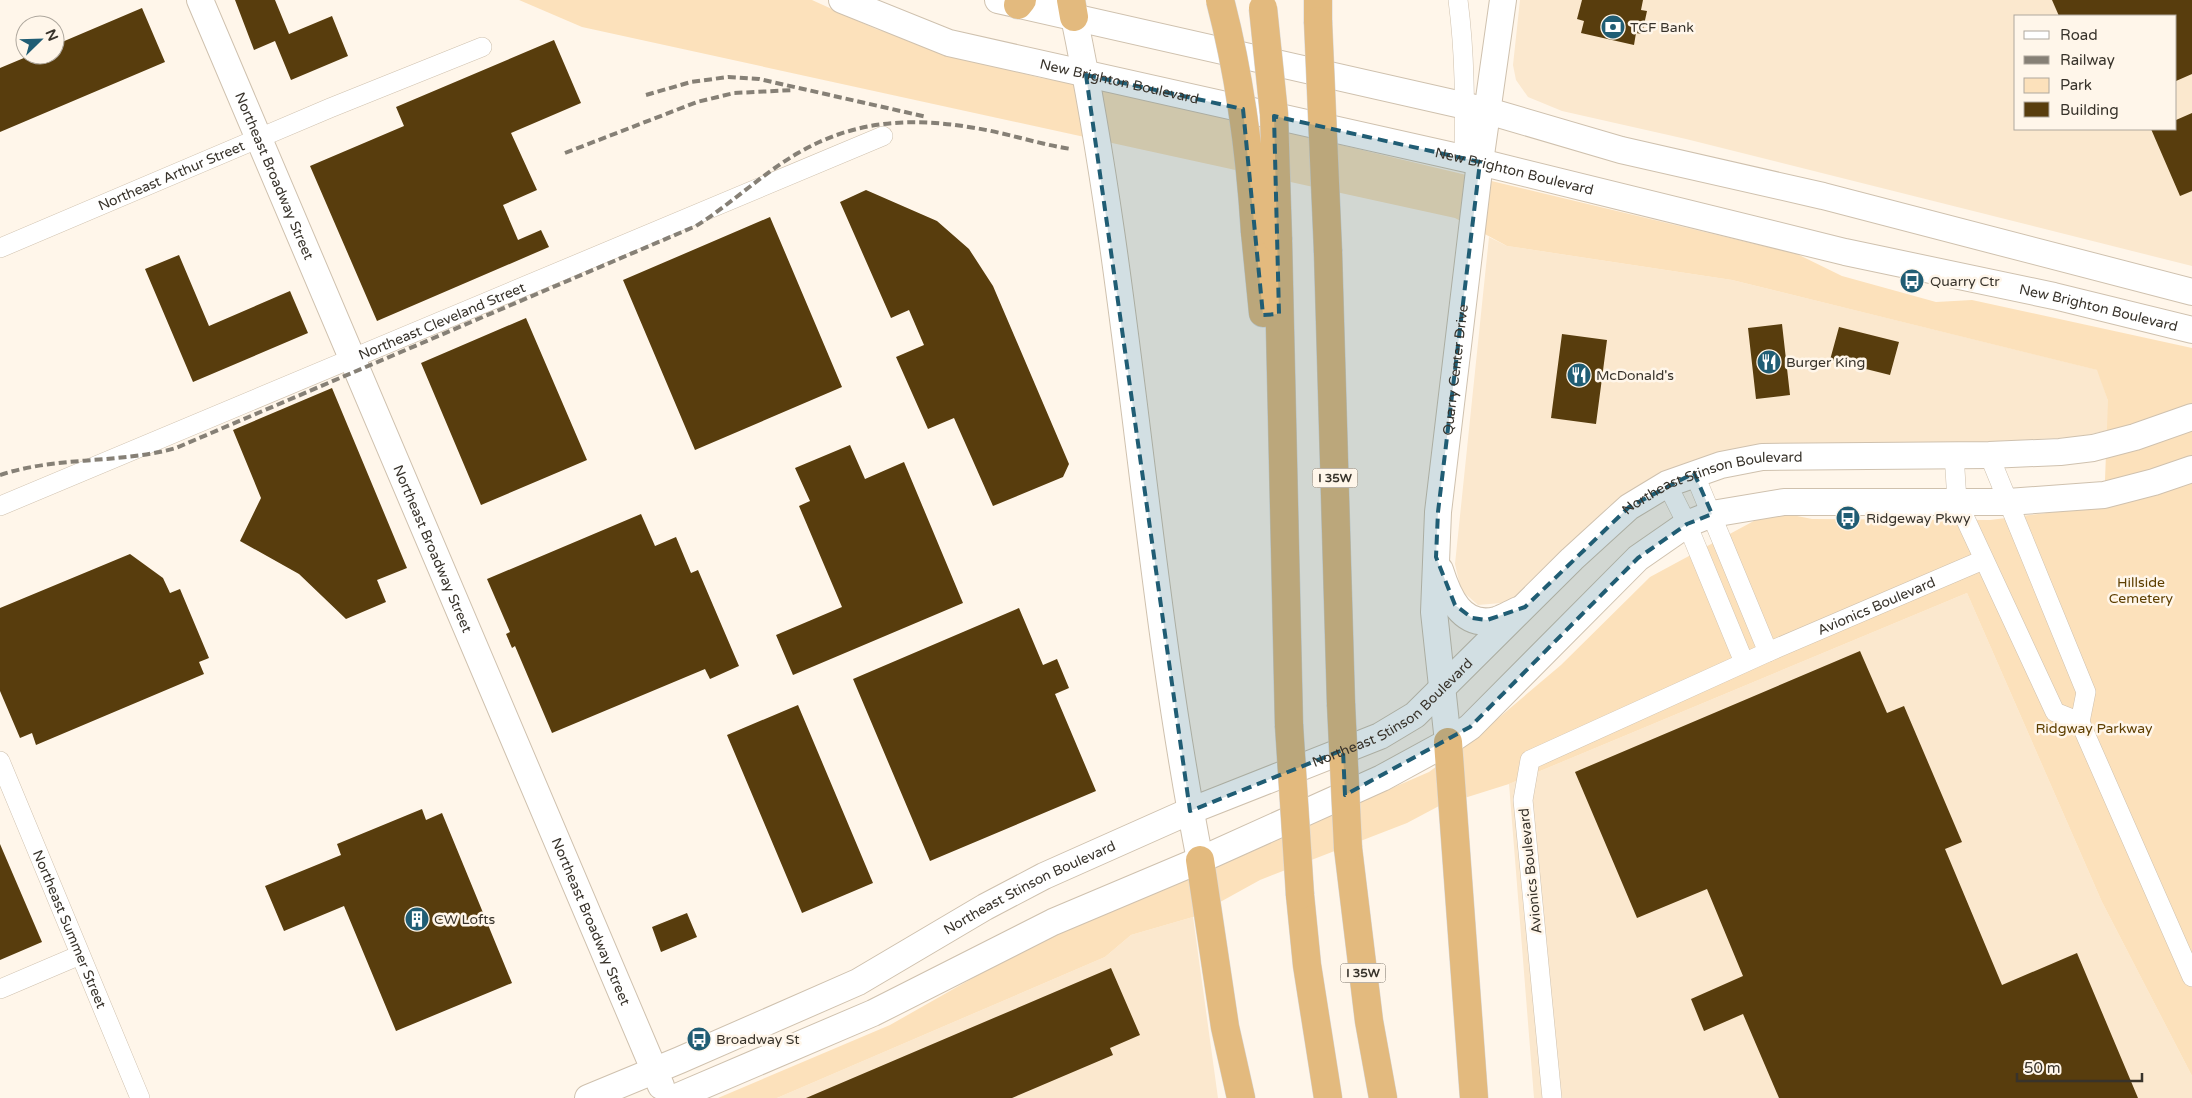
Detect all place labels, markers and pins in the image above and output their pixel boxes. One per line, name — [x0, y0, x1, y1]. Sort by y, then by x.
bank icon: TCF Bank — [1600, 14, 1626, 40]
place label: TCF Bank — [1630, 19, 1694, 36]
bus stop icon: Quarry Ctr — [1899, 268, 1925, 294]
place label: Quarry Ctr — [1930, 273, 2000, 290]
restaurant icon: Burger King — [1756, 349, 1782, 375]
place label: Burger King — [1786, 354, 1865, 371]
restaurant icon: McDonald's — [1566, 362, 1592, 388]
place label: McDonald's — [1596, 367, 1674, 384]
bus stop icon: Ridgeway Pkwy — [1835, 505, 1861, 531]
place label: Ridgeway Pkwy — [1866, 510, 1971, 527]
building icon: CW Lofts — [404, 906, 430, 932]
place label: CW Lofts — [434, 911, 496, 928]
bus stop icon: Broadway St — [686, 1026, 712, 1052]
place label: Broadway St — [716, 1031, 800, 1048]

